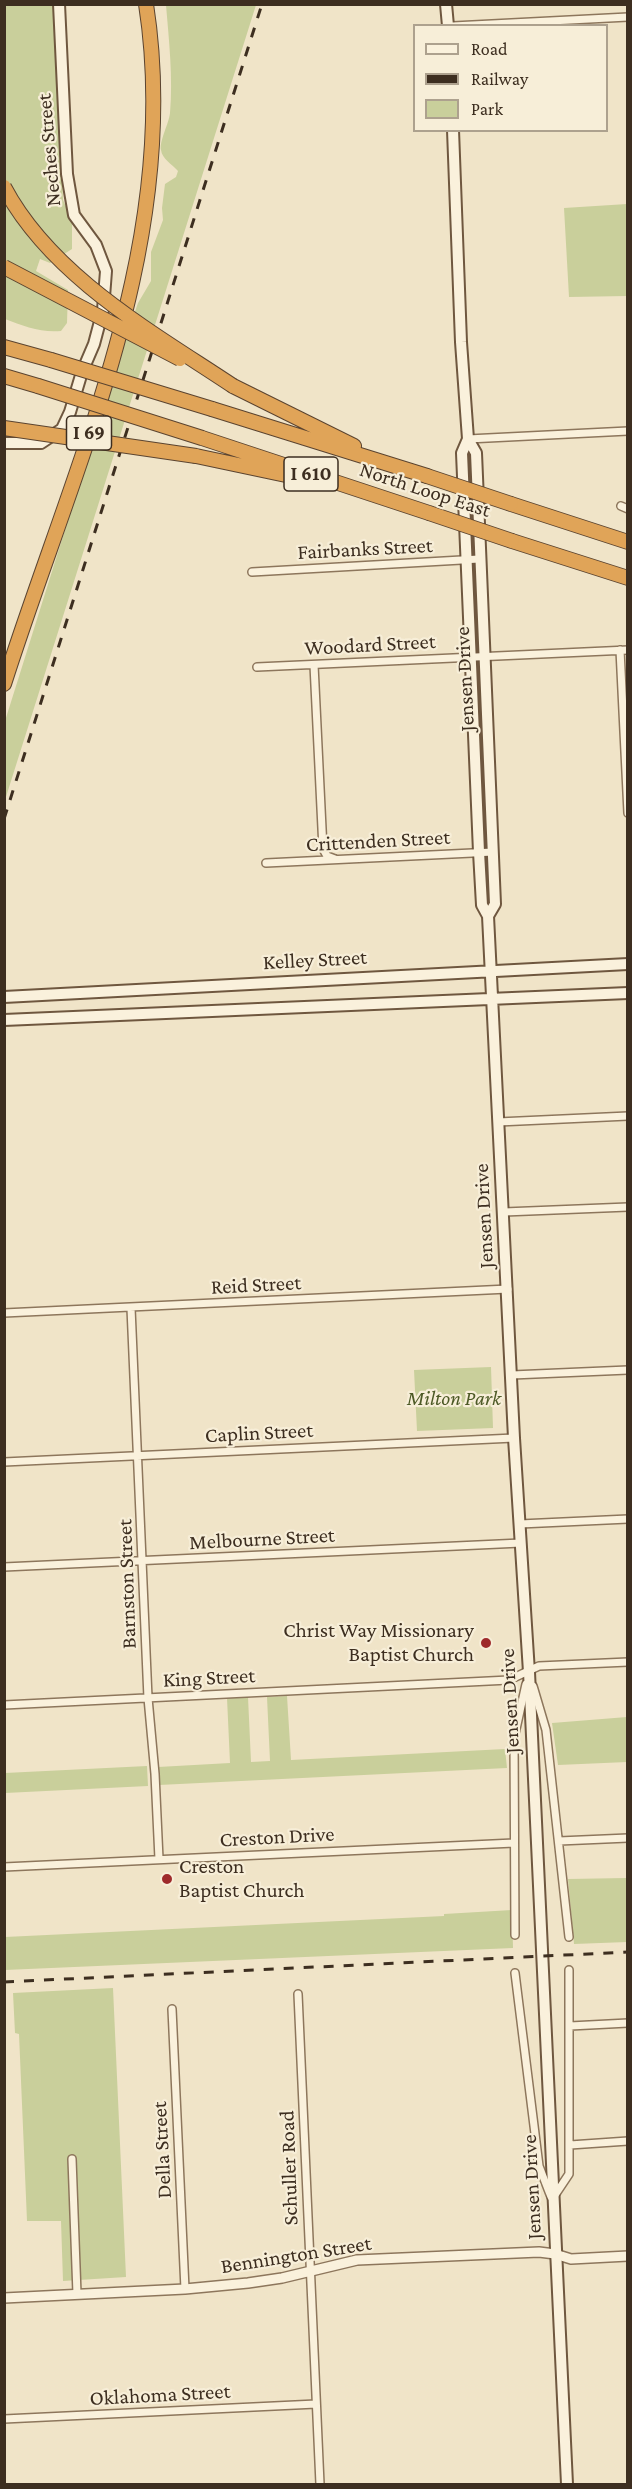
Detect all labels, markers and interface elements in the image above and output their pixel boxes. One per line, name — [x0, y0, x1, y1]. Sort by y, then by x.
legend — [413, 24, 608, 132]
text: Road — [471, 39, 508, 59]
text: Railway — [471, 69, 528, 89]
street label: Neches Street — [32, 92, 66, 208]
text: Park — [471, 99, 503, 119]
road number: I 69 — [66, 416, 112, 450]
road number: I 610 — [284, 457, 338, 491]
street label: North Loop East — [356, 457, 494, 523]
street label: Fairbanks Street — [297, 533, 433, 565]
street label: Jensen Drive — [450, 626, 480, 732]
street label: Woodard Street — [304, 629, 436, 661]
street label: Crittenden Street — [305, 825, 451, 857]
street label: Kelley Street — [262, 945, 368, 975]
street label: Jensen Drive — [469, 1163, 499, 1269]
street label: Reid Street — [210, 1270, 302, 1300]
park label: Milton Park — [407, 1386, 501, 1412]
street label: Caplin Street — [204, 1418, 314, 1448]
street label: Barnston Street — [112, 1519, 142, 1649]
street label: Melbourne Street — [189, 1523, 335, 1555]
place label: Christ Way Missionary Baptist Church — [283, 1618, 474, 1668]
marker: Christ Way Missionary Baptist Church — [479, 1636, 493, 1650]
street label: Jensen Drive — [495, 1648, 525, 1754]
street label: King Street — [162, 1663, 256, 1693]
street label: Creston Drive — [219, 1821, 335, 1853]
place label: Creston Baptist Church — [179, 1854, 305, 1904]
marker: Creston Baptist Church — [160, 1872, 174, 1886]
street label: Della Street — [147, 2101, 177, 2199]
street label: Schuller Road — [274, 2110, 304, 2226]
street label: Jensen Drive — [517, 2134, 547, 2240]
street label: Bennington Street — [219, 2231, 373, 2279]
street label: Oklahoma Street — [89, 2379, 231, 2411]

